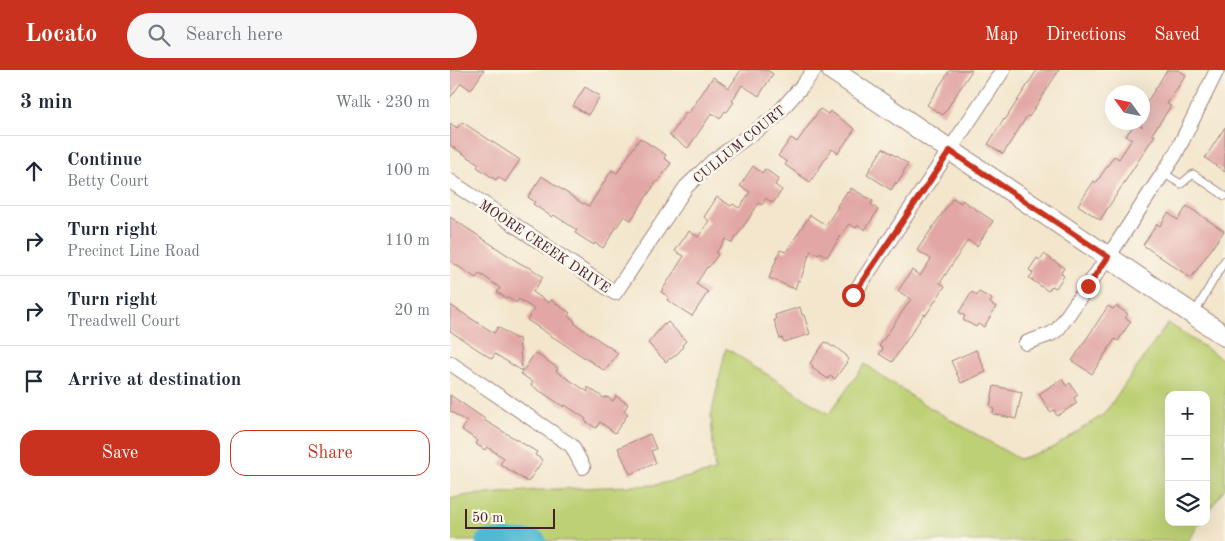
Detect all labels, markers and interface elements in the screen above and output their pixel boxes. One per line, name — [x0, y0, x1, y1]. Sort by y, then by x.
search box — [127, 13, 477, 58]
icon: search — [145, 21, 173, 49]
text: Locato — [25, 23, 97, 47]
text: Search here — [185, 26, 283, 45]
text: Map — [985, 26, 1018, 44]
text: Directions — [1046, 26, 1126, 44]
text: Saved — [1154, 26, 1200, 44]
north arrow — [1105, 85, 1150, 130]
text: 3 min — [20, 92, 73, 113]
text: Walk · 230 m — [335, 95, 430, 111]
street label: CULLUM COURT — [691, 103, 789, 186]
text: Continue — [67, 151, 142, 170]
icon: ahead — [20, 157, 48, 185]
text: 100 m — [385, 163, 430, 179]
text: Betty Court — [67, 174, 149, 190]
street label: MOORE CREEK DRIVE — [476, 198, 613, 296]
text: Turn right — [67, 221, 157, 240]
icon: right — [20, 227, 48, 255]
text: 110 m — [385, 233, 430, 249]
text: Precinct Line Road — [67, 244, 200, 260]
route end — [1077, 275, 1100, 298]
route start — [842, 284, 865, 307]
text: Turn right — [67, 291, 157, 310]
icon: right — [20, 297, 48, 325]
text: 20 m — [394, 303, 430, 319]
text: Treadwell Court — [67, 314, 180, 330]
icon: arrive — [20, 367, 48, 395]
text: Arrive at destination — [67, 371, 241, 390]
map controls — [1165, 391, 1210, 526]
button: + — [1165, 391, 1210, 436]
button: Save — [20, 430, 220, 476]
button: Share — [230, 430, 430, 476]
button: − — [1165, 436, 1210, 481]
button: layers — [1165, 481, 1210, 526]
scale bar — [465, 506, 555, 529]
text: 50 m — [472, 511, 503, 525]

